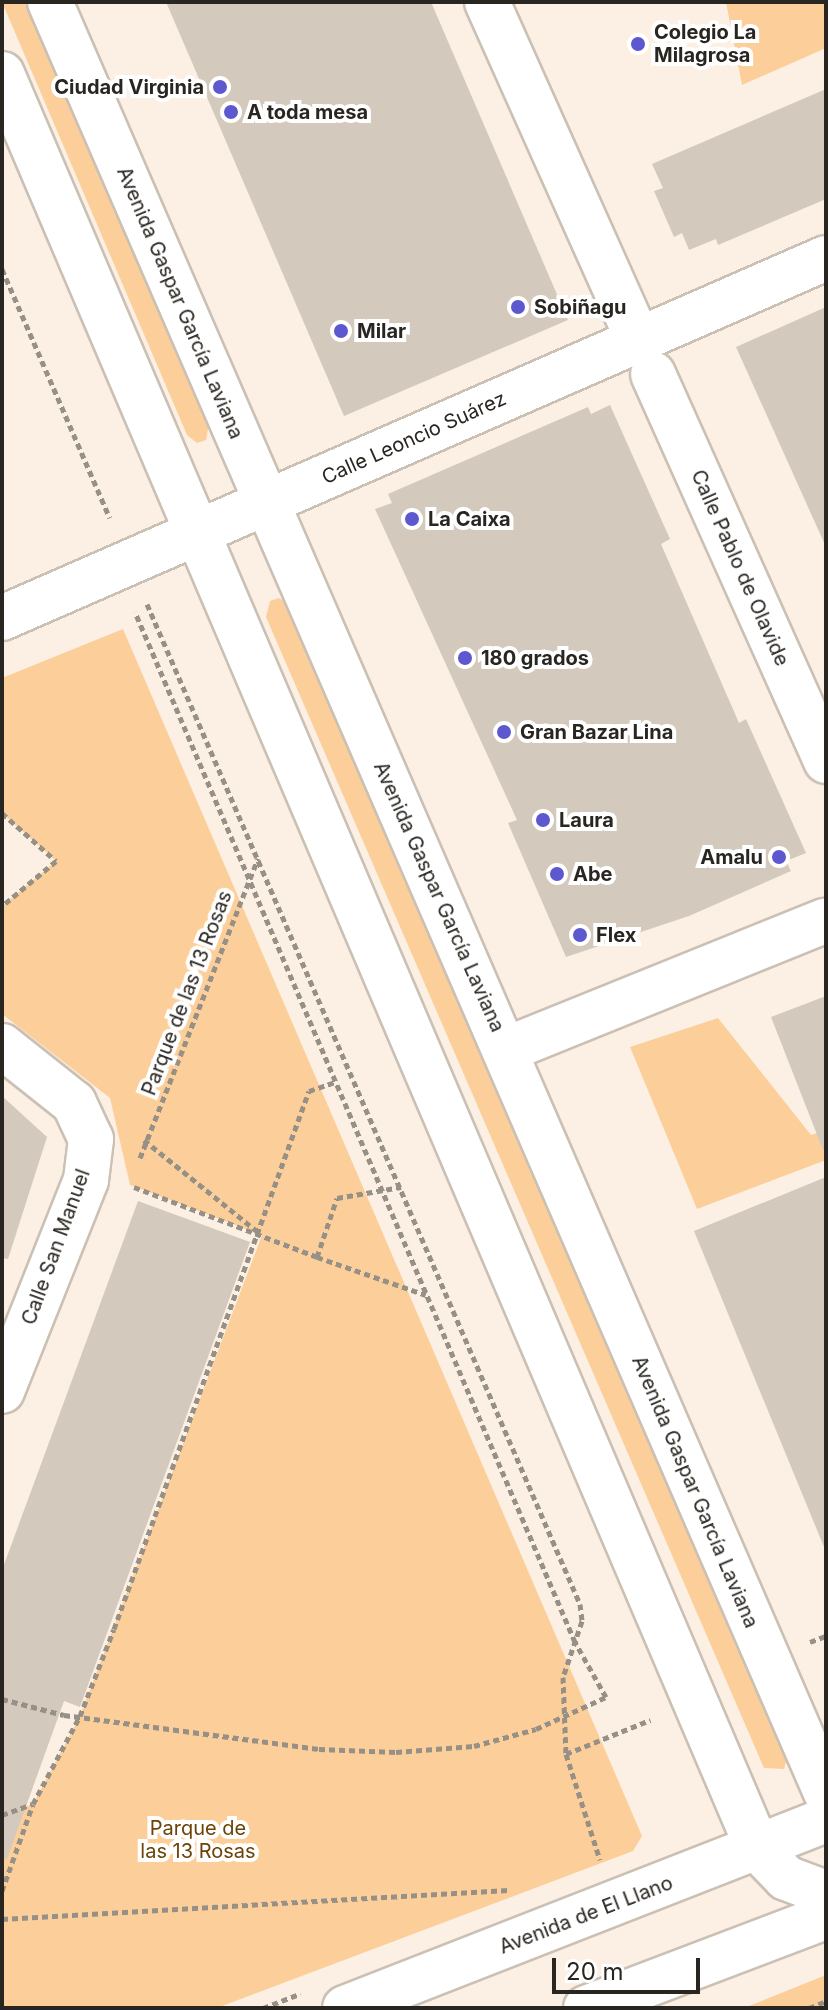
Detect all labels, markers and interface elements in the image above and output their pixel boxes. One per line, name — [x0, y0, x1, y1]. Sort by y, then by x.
place label: Colegio La Milagrosa — [654, 20, 756, 67]
marker: Colegio La Milagrosa — [629, 35, 647, 53]
place label: Ciudad Virginia — [54, 75, 204, 99]
marker: Ciudad Virginia — [211, 78, 229, 96]
place label: A toda mesa — [247, 100, 368, 124]
marker: A toda mesa — [222, 103, 240, 121]
street label: Avenida Gaspar García Laviana — [112, 163, 248, 443]
place label: Sobiñagu — [534, 295, 627, 319]
marker: Sobiñagu — [509, 298, 527, 316]
place label: Milar — [357, 319, 406, 343]
marker: Milar — [332, 322, 350, 340]
street label: Calle Leoncio Suárez — [318, 387, 510, 489]
street label: Calle Pablo de Olavide — [686, 466, 794, 670]
place label: La Caixa — [428, 507, 511, 531]
marker: La Caixa — [403, 510, 421, 528]
place label: 180 grados — [481, 646, 589, 670]
marker: 180 grados — [456, 649, 474, 667]
place label: Gran Bazar Lina — [520, 720, 673, 744]
marker: Gran Bazar Lina — [495, 723, 513, 741]
street label: Avenida Gaspar García Laviana — [368, 758, 510, 1036]
place label: Laura — [559, 808, 614, 832]
marker: Laura — [534, 811, 552, 829]
place label: Amalu — [700, 845, 763, 869]
marker: Amalu — [770, 848, 788, 866]
place label: Abe — [573, 862, 612, 886]
marker: Abe — [548, 865, 566, 883]
street label: Parque de las 13 Rosas — [137, 887, 237, 1099]
place label: Flex — [596, 923, 636, 947]
marker: Flex — [571, 926, 589, 944]
street label: Calle San Manuel — [17, 1166, 95, 1328]
street label: Avenida Gaspar García Laviana — [627, 1352, 763, 1632]
park label: Parque de las 13 Rosas — [140, 1817, 256, 1864]
street label: Avenida de El Llano — [496, 1871, 676, 1959]
scale bar — [556, 1942, 704, 1992]
text: 20 m — [566, 1957, 624, 1986]

